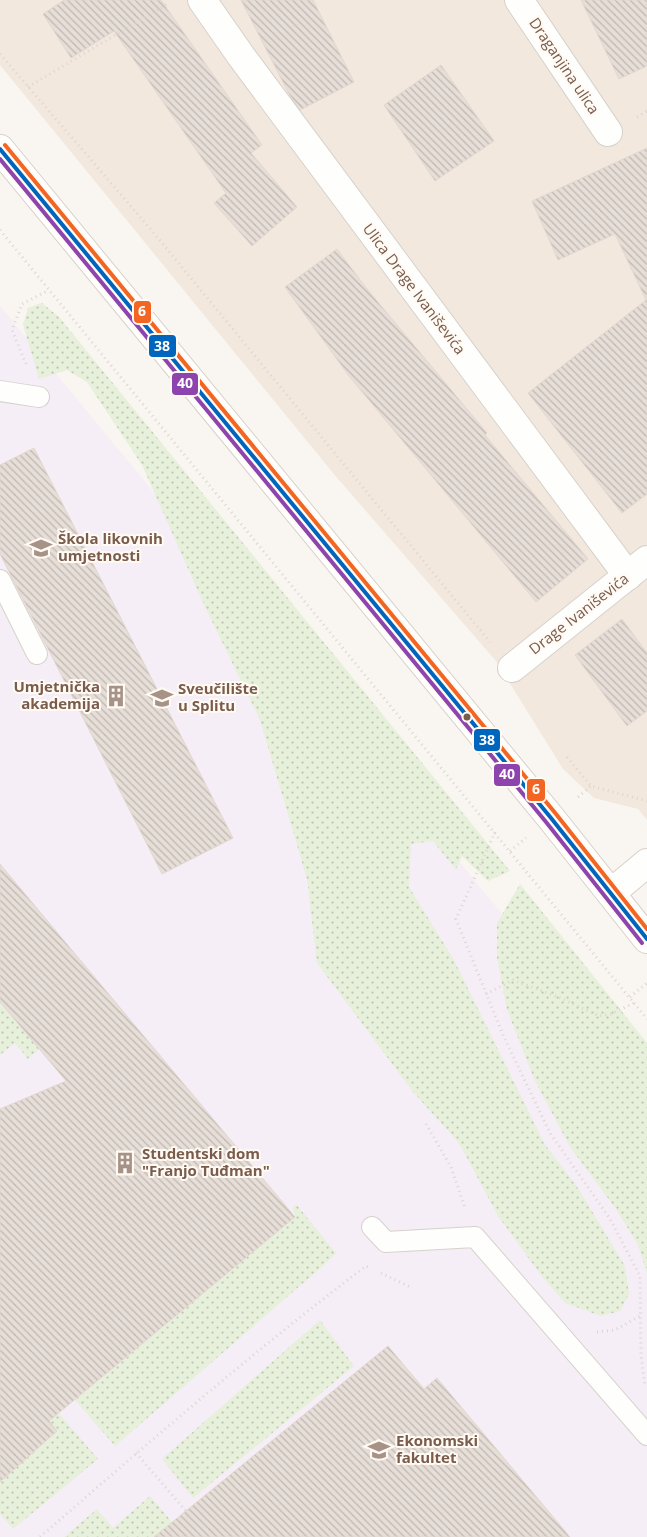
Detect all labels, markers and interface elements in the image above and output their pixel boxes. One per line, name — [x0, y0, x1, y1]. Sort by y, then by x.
street label: Draganjina ulica — [525, 13, 605, 118]
street label: Ulica Drage Ivaniševića — [359, 219, 471, 358]
line badge: 6 — [133, 300, 152, 324]
text: 6 — [138, 301, 146, 320]
line badge: 38 — [148, 334, 177, 358]
text: 38 — [154, 336, 170, 355]
line badge: 40 — [171, 372, 199, 396]
text: 40 — [177, 373, 193, 392]
place label: Škola likovnih umjetnosti — [58, 528, 163, 565]
school or university icon: Škola likovnih umjetnosti — [28, 535, 54, 561]
street label: Drage Ivaniševića — [524, 568, 632, 658]
place label: Umjetnička akademija — [13, 676, 100, 713]
place label: Sveučilište u Splitu — [178, 678, 258, 715]
building icon: Umjetnička akademija — [103, 683, 129, 709]
school or university icon: Sveučilište u Splitu — [149, 685, 175, 711]
unlabelled marker — [462, 712, 472, 722]
line badge: 38 — [473, 728, 501, 752]
text: 38 — [479, 730, 495, 749]
line badge: 40 — [493, 763, 521, 787]
text: 40 — [499, 764, 515, 783]
line badge: 6 — [526, 778, 546, 802]
text: 6 — [532, 779, 540, 798]
place label: Studentski dom "Franjo Tuđman" — [142, 1143, 270, 1180]
building icon: Studentski dom "Franjo Tuđman" — [112, 1150, 138, 1176]
place label: Ekonomski fakultet — [396, 1430, 478, 1467]
school or university icon: Ekonomski fakultet — [366, 1437, 392, 1463]

